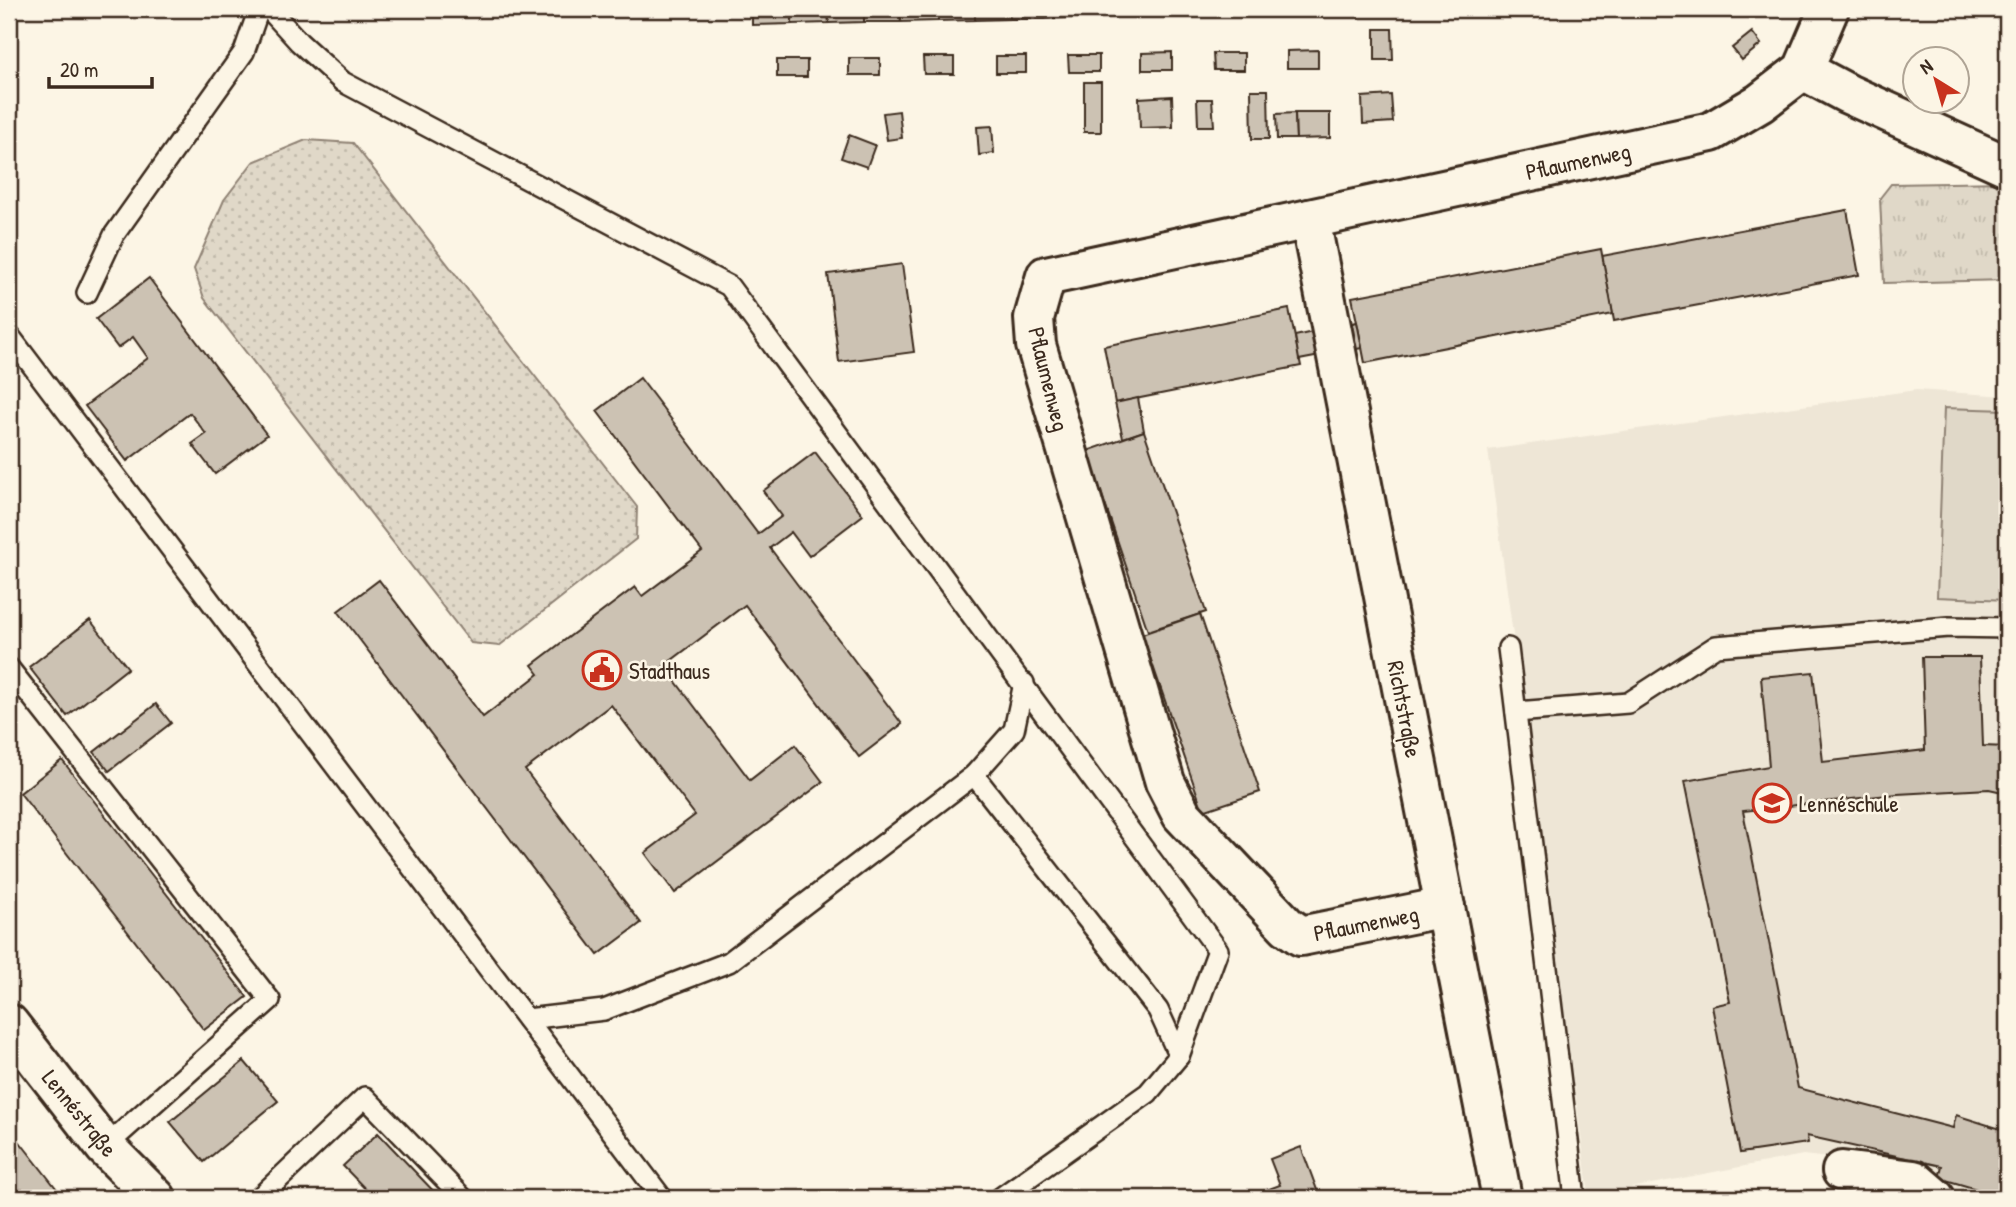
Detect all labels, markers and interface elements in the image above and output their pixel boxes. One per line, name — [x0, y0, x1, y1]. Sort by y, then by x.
scale bar — [49, 46, 152, 90]
north arrow — [1900, 46, 1970, 116]
text: N — [1914, 53, 1938, 80]
text: 20 m — [60, 55, 98, 84]
street label: Pflaumenweg — [1523, 135, 1633, 187]
street label: Pflaumenweg — [1021, 324, 1077, 434]
public building icon: Stadthaus — [581, 649, 623, 691]
place label: Stadthaus — [629, 655, 710, 686]
street label: Richtstraße — [1380, 658, 1430, 760]
school or university icon: Lennéschule — [1751, 782, 1793, 824]
place label: Lennéschule — [1799, 788, 1899, 819]
street label: Pflaumenweg — [1311, 898, 1421, 948]
street label: Lennéstraße — [35, 1063, 125, 1163]

